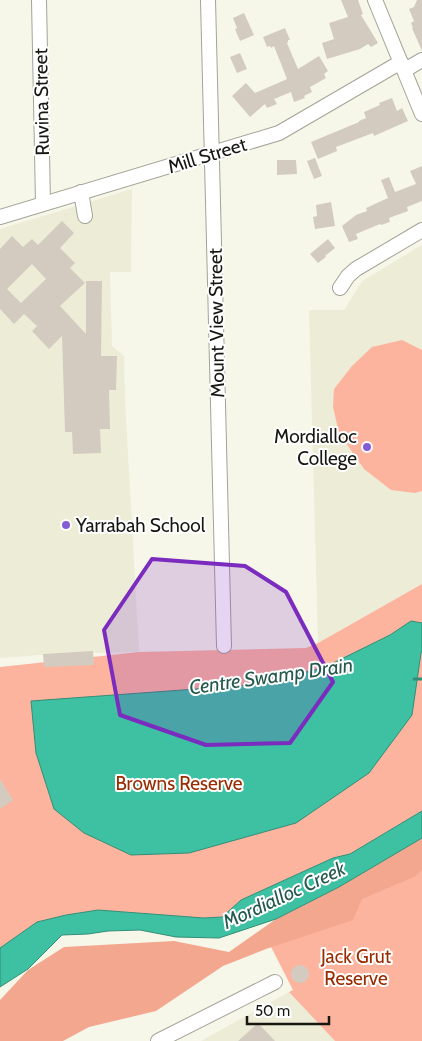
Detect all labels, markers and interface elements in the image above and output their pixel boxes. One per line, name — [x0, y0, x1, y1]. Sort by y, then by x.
street label: Ruvina Street — [29, 48, 54, 156]
street label: Mill Street — [165, 132, 250, 178]
street label: Mount View Street — [204, 247, 229, 398]
place label: Mordialloc College — [274, 425, 357, 470]
marker: Mordialloc College — [361, 441, 373, 453]
place label: Yarrabah School — [75, 514, 206, 537]
marker: Yarrabah School — [60, 519, 72, 531]
water label: Centre Swamp Drain — [188, 653, 354, 699]
park label: Browns Reserve — [115, 772, 243, 795]
water label: Mordialloc Creek — [218, 856, 350, 934]
park label: Jack Grut Reserve — [320, 945, 392, 990]
scale bar — [247, 994, 330, 1026]
text: 50 m — [255, 1002, 290, 1020]

